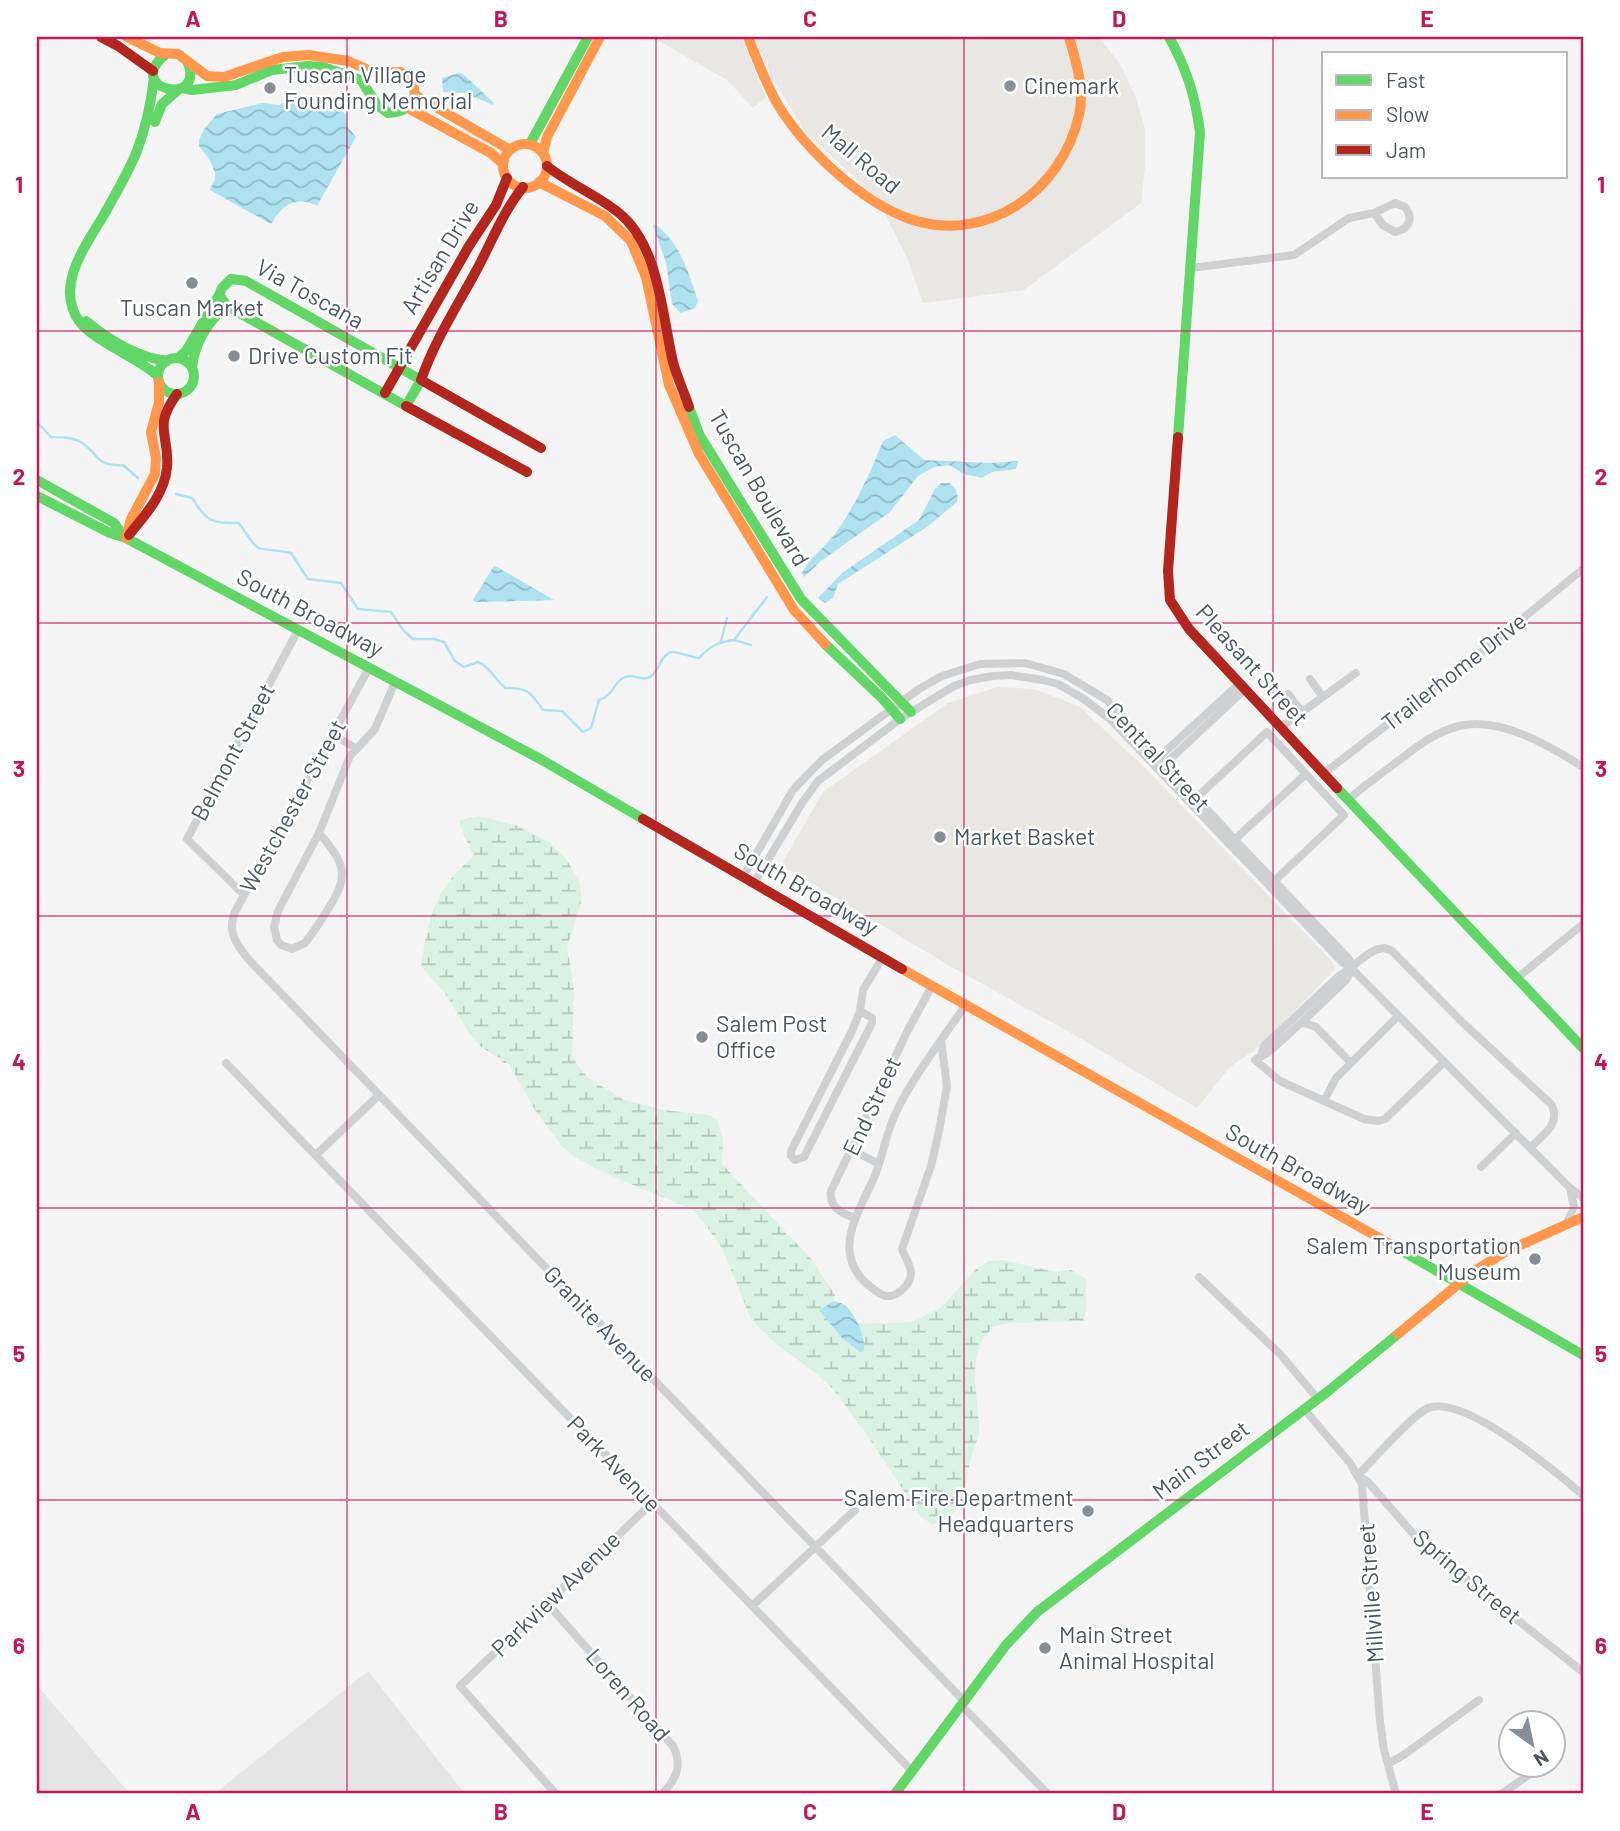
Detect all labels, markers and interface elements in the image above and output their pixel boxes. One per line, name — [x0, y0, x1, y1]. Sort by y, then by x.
text: A — [185, 4, 201, 32]
text: B — [494, 4, 508, 32]
text: C — [803, 4, 817, 32]
text: D — [1112, 4, 1126, 32]
text: E — [1420, 4, 1434, 32]
legend — [1322, 52, 1568, 178]
place label: Tuscan Village Founding Memorial — [284, 60, 472, 114]
text: Fast — [1386, 67, 1426, 92]
place label: Cinemark — [1024, 71, 1119, 99]
marker: Cinemark — [1002, 78, 1018, 94]
marker: Tuscan Village Founding Memorial — [262, 80, 278, 96]
text: Slow — [1386, 101, 1429, 126]
street label: Mall Road — [817, 117, 907, 199]
text: Jam — [1386, 137, 1426, 162]
text: 1 — [15, 170, 23, 198]
text: 1 — [1597, 170, 1605, 198]
street label: Artisan Drive — [394, 194, 484, 319]
street label: Via Toscana — [252, 252, 369, 334]
marker: Tuscan Market — [184, 275, 200, 291]
place label: Tuscan Market — [120, 293, 264, 321]
place label: Drive Custom Fit — [248, 341, 413, 369]
marker: Drive Custom Fit — [226, 348, 242, 364]
street label: Tuscan Boulevard — [704, 404, 816, 571]
text: 2 — [13, 462, 25, 490]
text: 2 — [1595, 462, 1607, 490]
street label: South Broadway — [232, 562, 389, 663]
street label: Pleasant Street — [1191, 598, 1315, 731]
street label: Trailerhome Drive — [1376, 606, 1531, 736]
street label: Belmont Street — [184, 678, 280, 825]
street label: Central Street — [1101, 696, 1217, 817]
street label: Westchester Street — [233, 714, 351, 897]
text: 3 — [13, 754, 25, 782]
text: 3 — [1595, 754, 1607, 782]
place label: Market Basket — [954, 822, 1095, 850]
marker: Market Basket — [932, 829, 948, 845]
street label: South Broadway — [729, 836, 884, 941]
place label: Salem Post Office — [716, 1009, 827, 1063]
marker: Salem Post Office — [694, 1029, 710, 1045]
text: 4 — [12, 1047, 26, 1075]
text: 4 — [1594, 1047, 1608, 1075]
street label: End Street — [836, 1052, 906, 1160]
street label: South Broadway — [1221, 1117, 1376, 1220]
place label: Salem Transportation Museum — [1306, 1231, 1521, 1285]
marker: Salem Transportation Museum — [1527, 1251, 1543, 1267]
street label: Granite Avenue — [538, 1259, 663, 1387]
text: 5 — [13, 1339, 25, 1367]
text: 5 — [1595, 1339, 1607, 1367]
street label: Park Avenue — [562, 1409, 667, 1517]
street label: Main Street — [1147, 1414, 1254, 1505]
place label: Salem Fire Department Headquarters — [844, 1483, 1074, 1537]
marker: Salem Fire Department Headquarters — [1080, 1503, 1096, 1519]
street label: Millville Street — [1351, 1522, 1389, 1664]
street label: Spring Street — [1408, 1523, 1527, 1630]
street label: Parkview Avenue — [485, 1525, 626, 1662]
place label: Main Street Animal Hospital — [1059, 1620, 1215, 1674]
text: 6 — [13, 1631, 25, 1659]
text: 6 — [1595, 1631, 1607, 1659]
marker: Main Street Animal Hospital — [1037, 1640, 1053, 1656]
street label: Loren Road — [581, 1642, 677, 1747]
north arrow — [1498, 1708, 1568, 1778]
text: N — [1530, 1746, 1553, 1772]
text: A — [185, 1797, 201, 1825]
text: B — [494, 1797, 508, 1825]
text: C — [803, 1797, 817, 1825]
text: D — [1112, 1797, 1126, 1825]
text: E — [1420, 1797, 1434, 1825]

